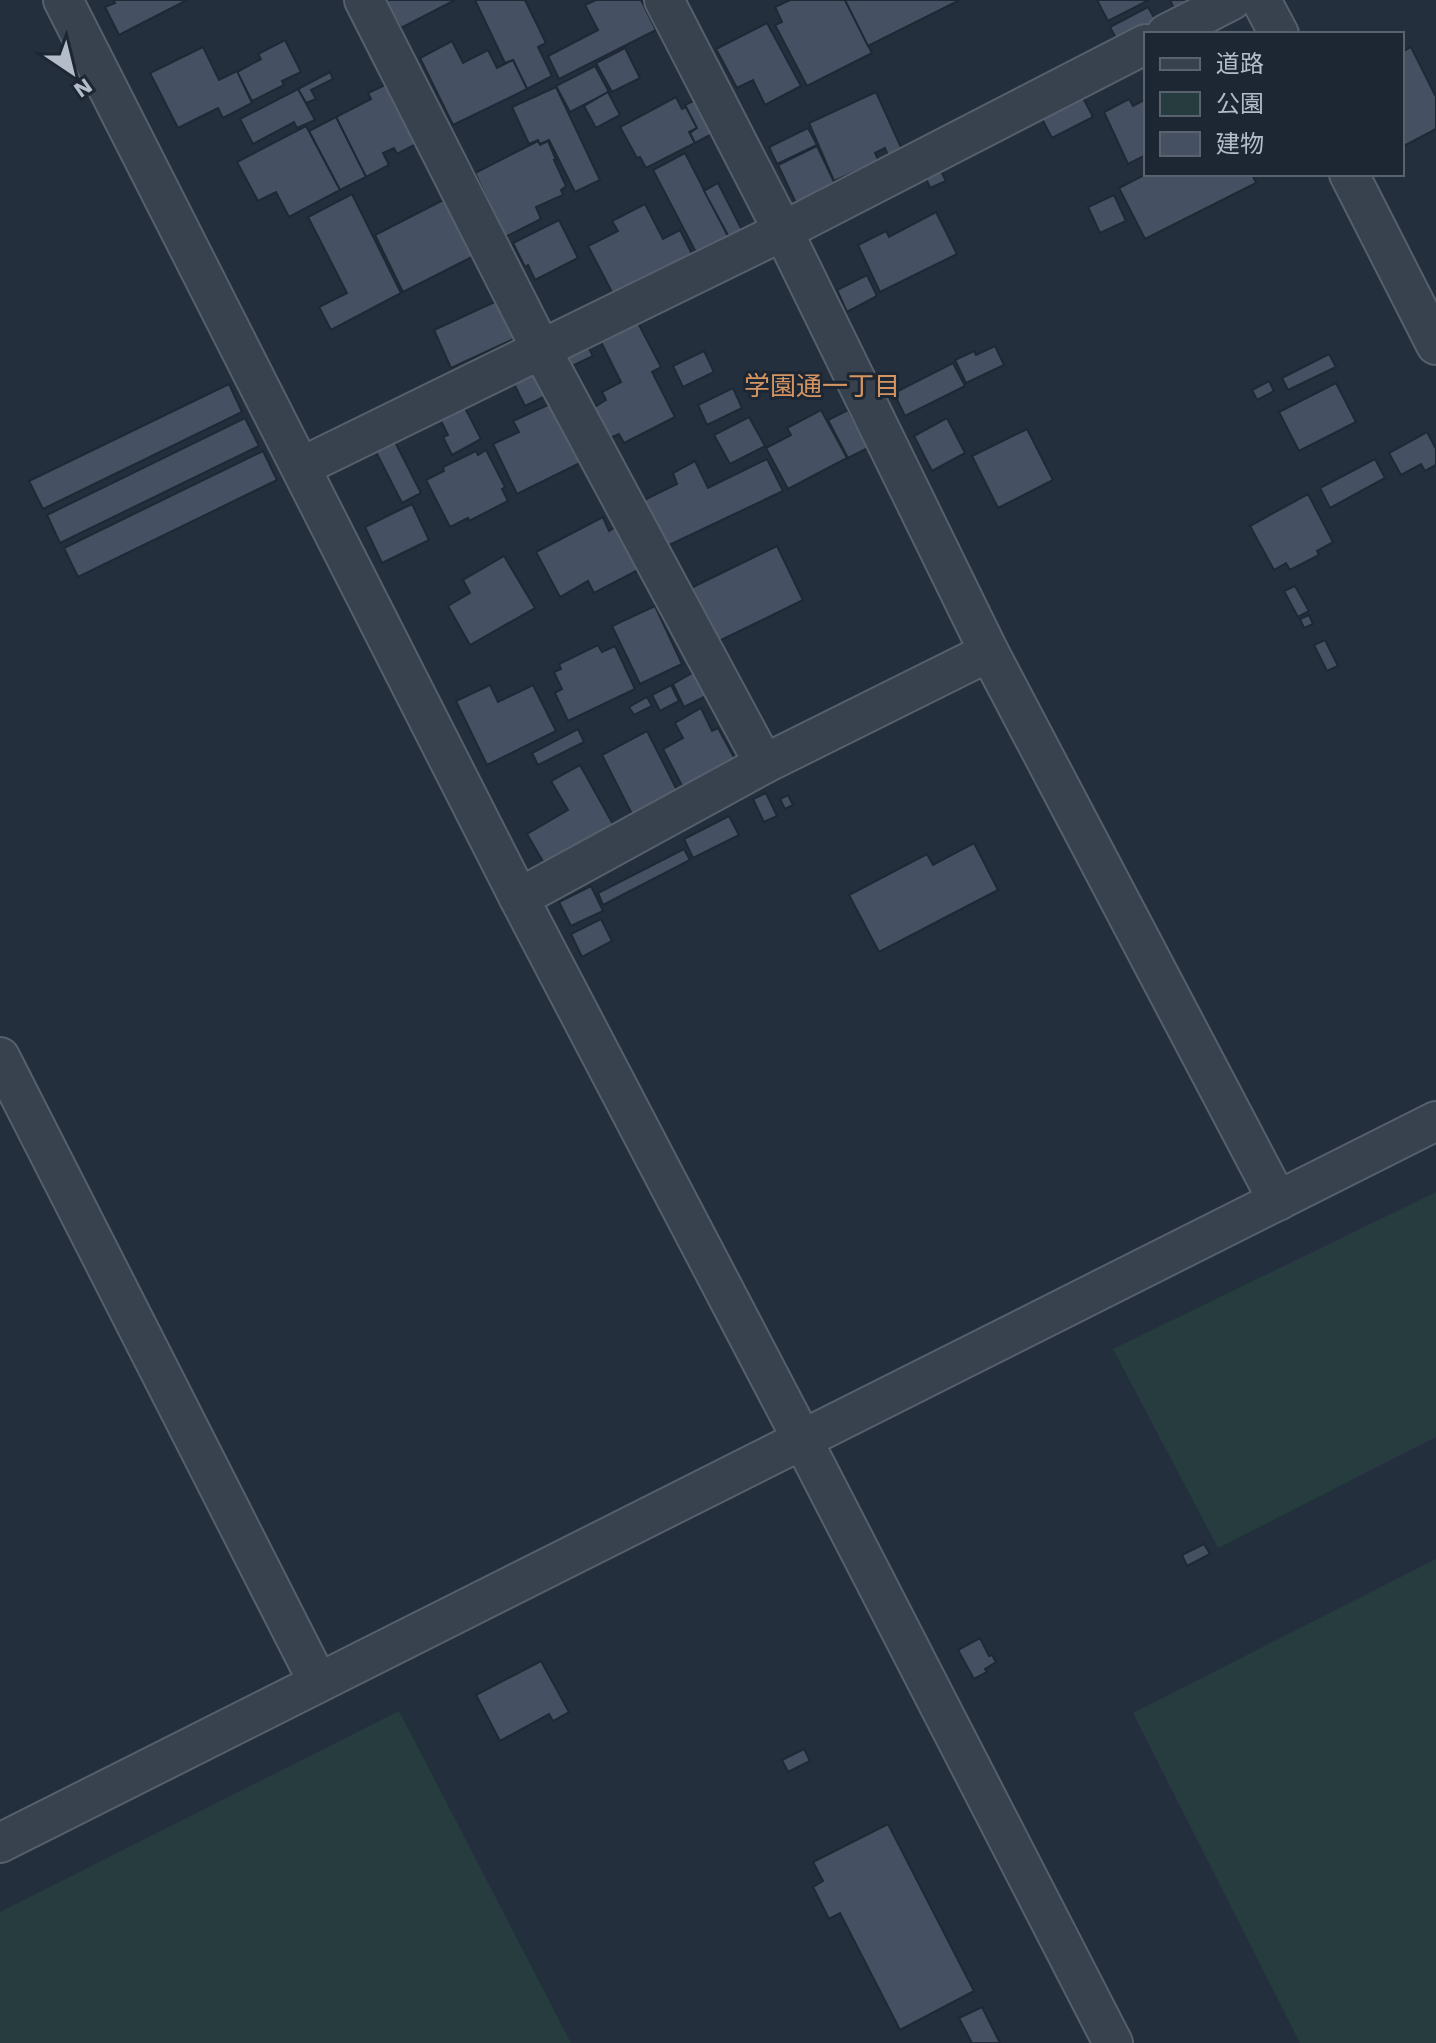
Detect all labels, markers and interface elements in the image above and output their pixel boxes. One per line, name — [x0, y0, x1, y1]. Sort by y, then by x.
north arrow — [32, 32, 112, 112]
legend — [1144, 32, 1404, 176]
text: 道路 — [1216, 50, 1264, 78]
text: N — [69, 73, 97, 103]
text: 公園 — [1216, 90, 1264, 118]
text: 建物 — [1216, 130, 1264, 158]
district label: 学園通一丁目 — [744, 371, 900, 401]

